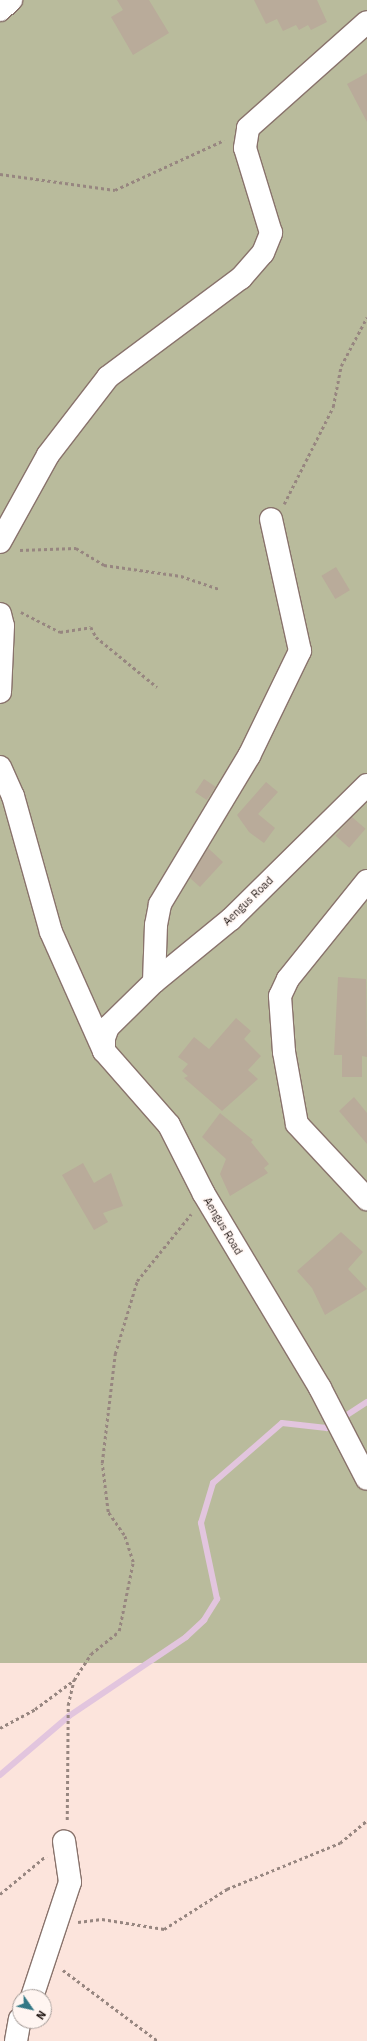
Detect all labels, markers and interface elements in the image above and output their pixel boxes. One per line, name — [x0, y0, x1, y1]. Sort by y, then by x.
street label: Aengus Road — [220, 874, 276, 928]
street label: Aengus Road — [201, 1195, 245, 1257]
north arrow — [12, 1989, 52, 2029]
text: N — [33, 2008, 49, 2022]

